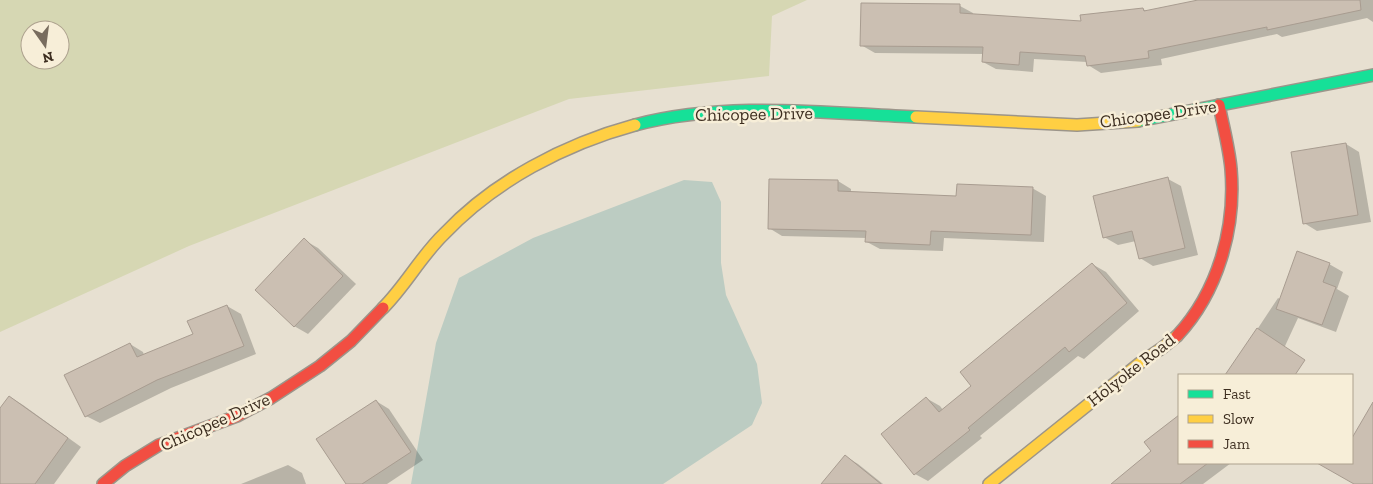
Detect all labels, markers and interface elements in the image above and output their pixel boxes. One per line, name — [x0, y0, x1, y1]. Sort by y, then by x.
north arrow — [20, 20, 70, 70]
text: N — [40, 48, 55, 67]
street label: Chicopee Drive — [1098, 95, 1218, 133]
street label: Chicopee Drive — [695, 102, 813, 126]
street label: Holyoke Road — [1083, 329, 1179, 411]
legend — [1178, 374, 1353, 464]
text: Fast — [1223, 385, 1251, 403]
street label: Chicopee Drive — [157, 388, 273, 456]
text: Slow — [1223, 410, 1255, 428]
text: Jam — [1223, 435, 1250, 453]

